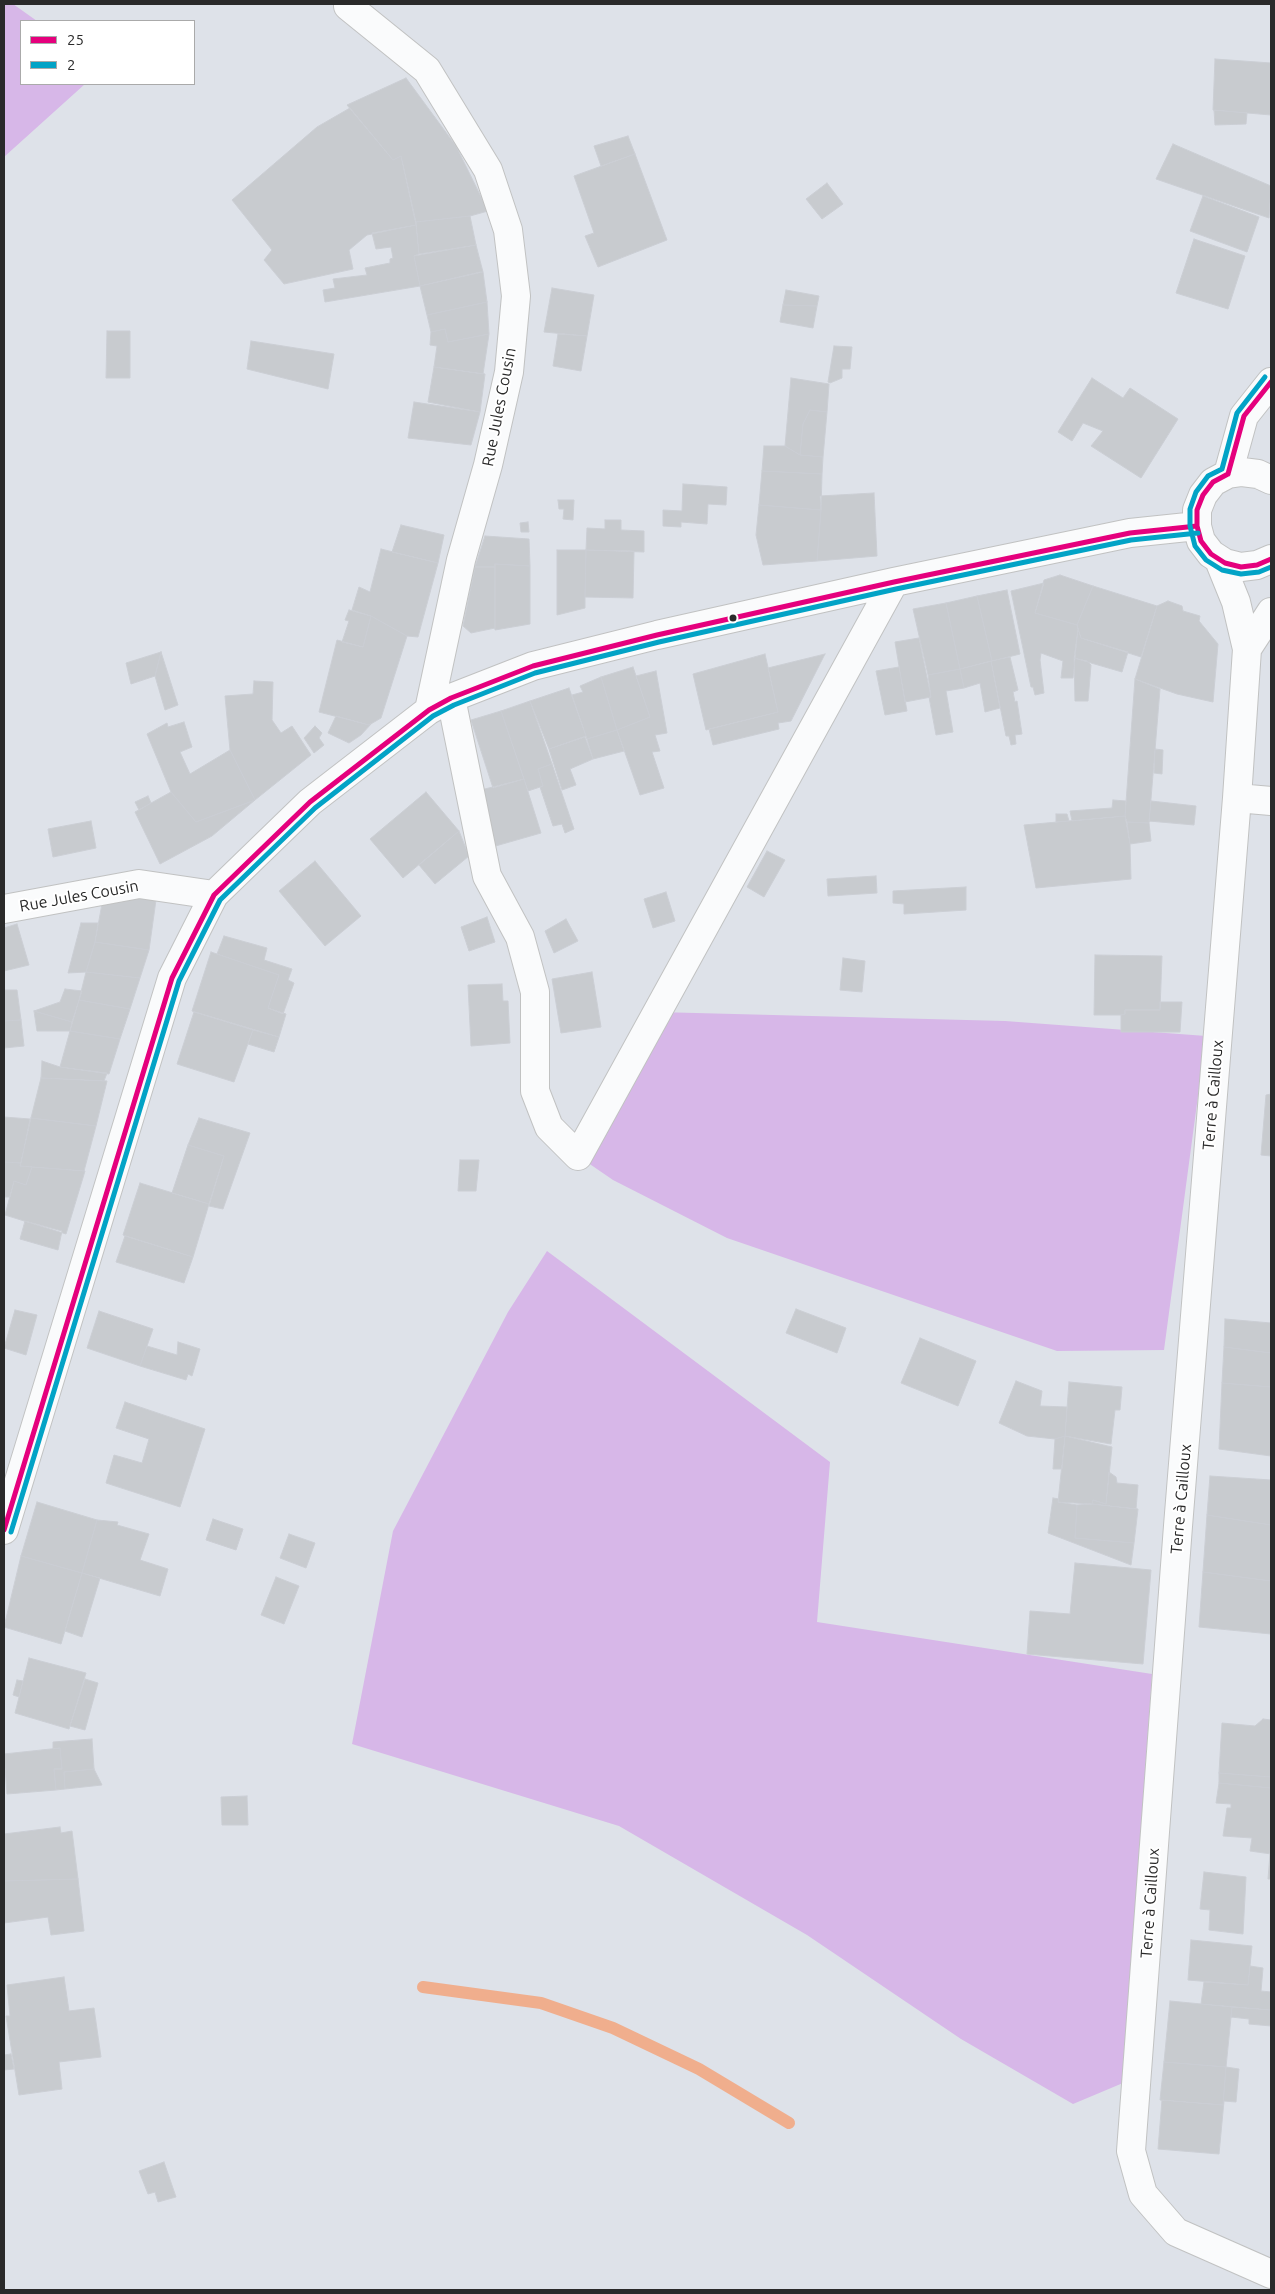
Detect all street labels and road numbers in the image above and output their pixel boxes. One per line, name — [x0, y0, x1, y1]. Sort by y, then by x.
street label: Rue Jules Cousin — [478, 346, 520, 468]
street label: Rue Jules Cousin — [18, 876, 140, 916]
street label: Terre à Cailloux — [1199, 1039, 1227, 1151]
street label: Terre à Cailloux — [1167, 1443, 1195, 1555]
street label: Terre à Cailloux — [1137, 1847, 1163, 1959]

